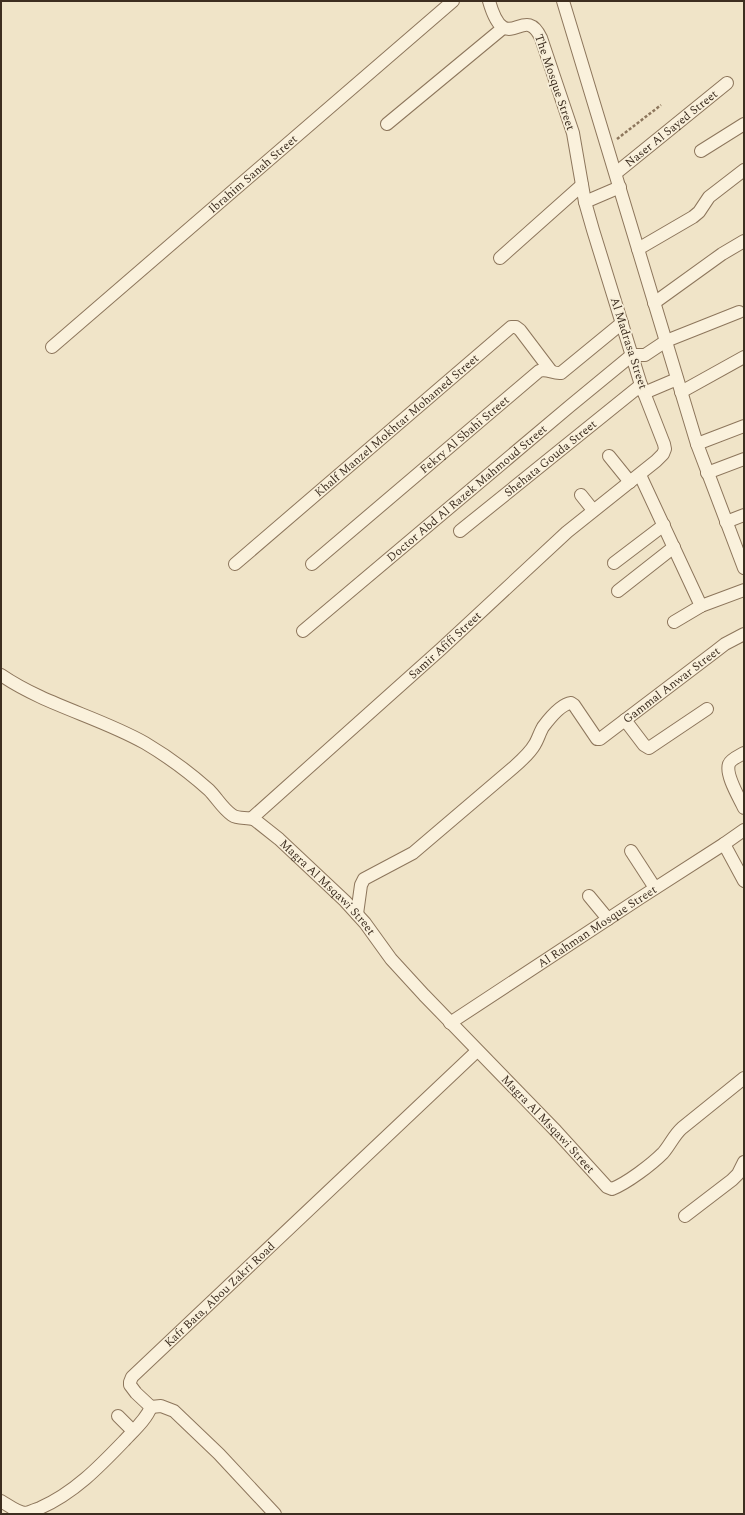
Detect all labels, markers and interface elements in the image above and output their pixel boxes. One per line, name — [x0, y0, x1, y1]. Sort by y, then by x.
street label: The Mosque Street — [529, 31, 580, 133]
street label: Naser Al Sayed Street — [621, 85, 722, 172]
street label: Ibrahim Sanah Street — [204, 130, 302, 218]
street label: Al Madrasa Street — [605, 295, 652, 392]
street label: Khalf Manzel Mokhtar Mohamed Street — [310, 349, 483, 502]
street label: Fekry Al Sbahi Street — [416, 391, 514, 479]
street label: Shehata Gouda Street — [500, 415, 601, 502]
street label: Doctor Abd Al Razek Mahmoud Street — [382, 420, 551, 567]
street label: Samir Afifi Street — [404, 607, 486, 684]
street label: Gammal Anwar Street — [619, 642, 725, 729]
street label: Magra Al Msqawi Street — [275, 835, 380, 939]
street label: Al Rahman Mosque Street — [534, 881, 661, 973]
street label: Magra Al Msqawi Street — [496, 1071, 599, 1178]
street label: Kafr Bata, Abou Zakri Road — [160, 1237, 280, 1352]

